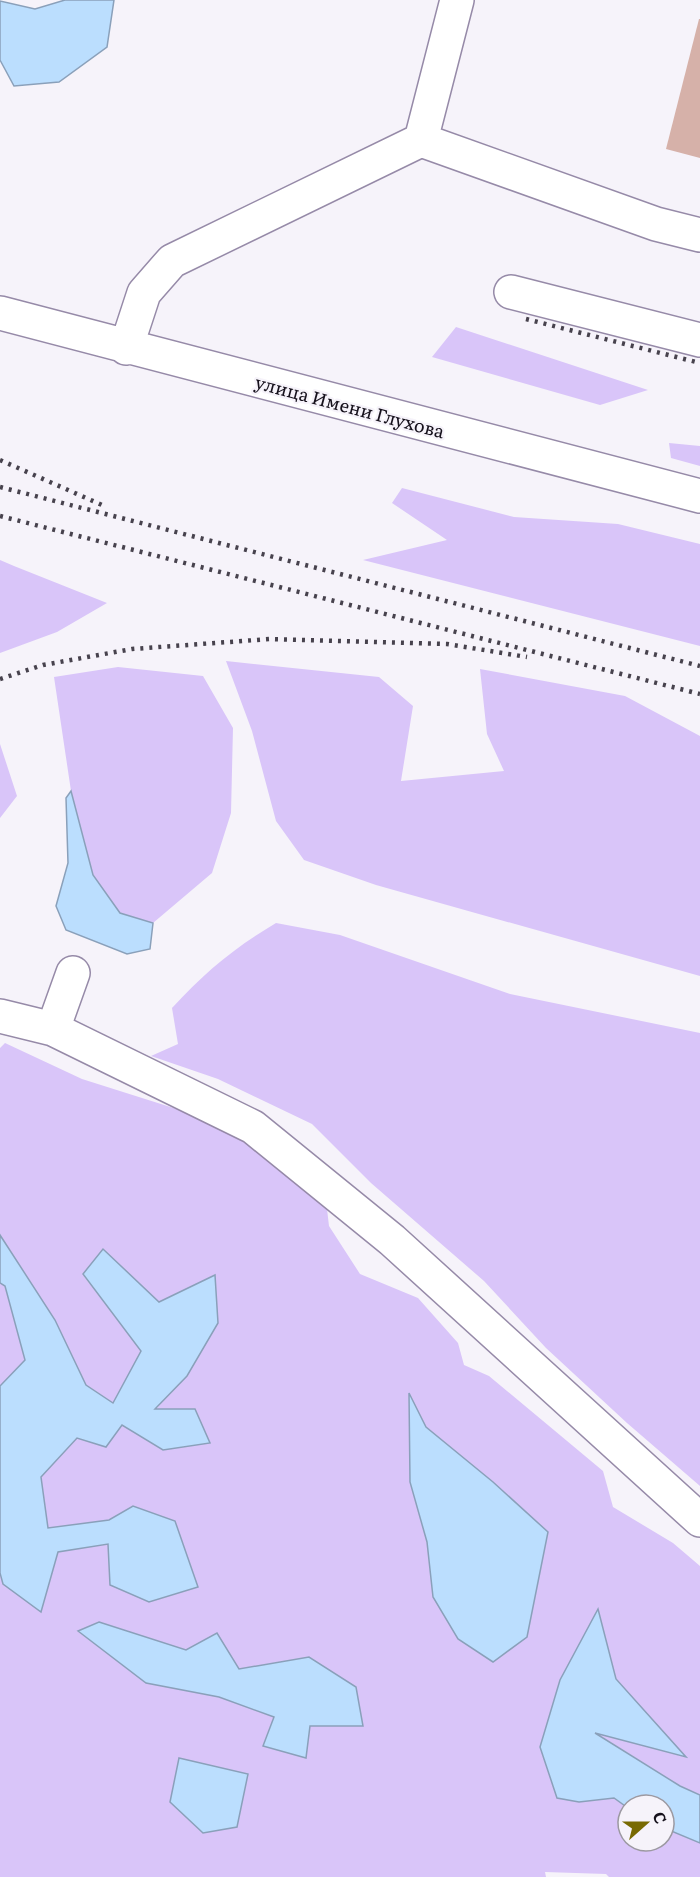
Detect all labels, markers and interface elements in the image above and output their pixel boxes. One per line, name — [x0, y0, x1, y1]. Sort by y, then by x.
street label: улица Имени Глухова — [252, 368, 448, 444]
north arrow — [616, 1793, 676, 1853]
text: С — [648, 1808, 674, 1827]

